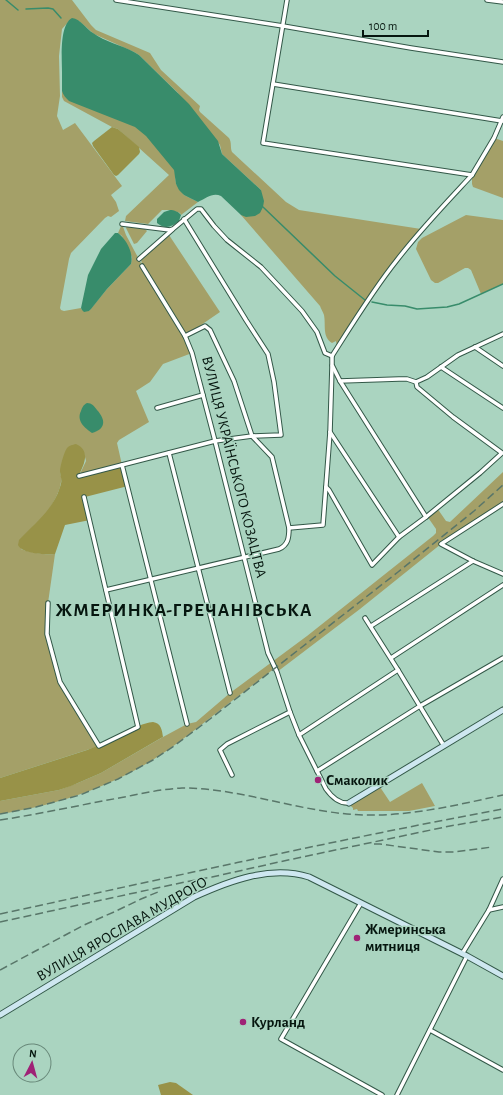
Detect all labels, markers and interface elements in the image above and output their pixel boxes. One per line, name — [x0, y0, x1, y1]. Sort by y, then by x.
scale bar — [363, 12, 428, 38]
text: 100 m — [369, 20, 397, 32]
street label: ВУЛИЦЯ УКРАЇНСЬКОГО КОЗАЦТВА — [199, 354, 270, 580]
district label: ЖМЕРИНКА-ГРЕЧАНІВСЬКА — [56, 601, 312, 620]
place label: Смаколик — [326, 773, 388, 788]
marker: Смаколик — [313, 775, 323, 785]
street label: ВУЛИЦЯ ЯРОСЛАВА МУДРОГО — [34, 874, 210, 984]
place label: Жмеринська митниця — [365, 922, 446, 954]
marker: Жмеринська митниця — [352, 933, 362, 943]
place label: Курланд — [251, 1015, 305, 1030]
marker: Курланд — [238, 1017, 248, 1027]
north arrow — [12, 1043, 52, 1083]
text: N — [29, 1048, 37, 1059]

